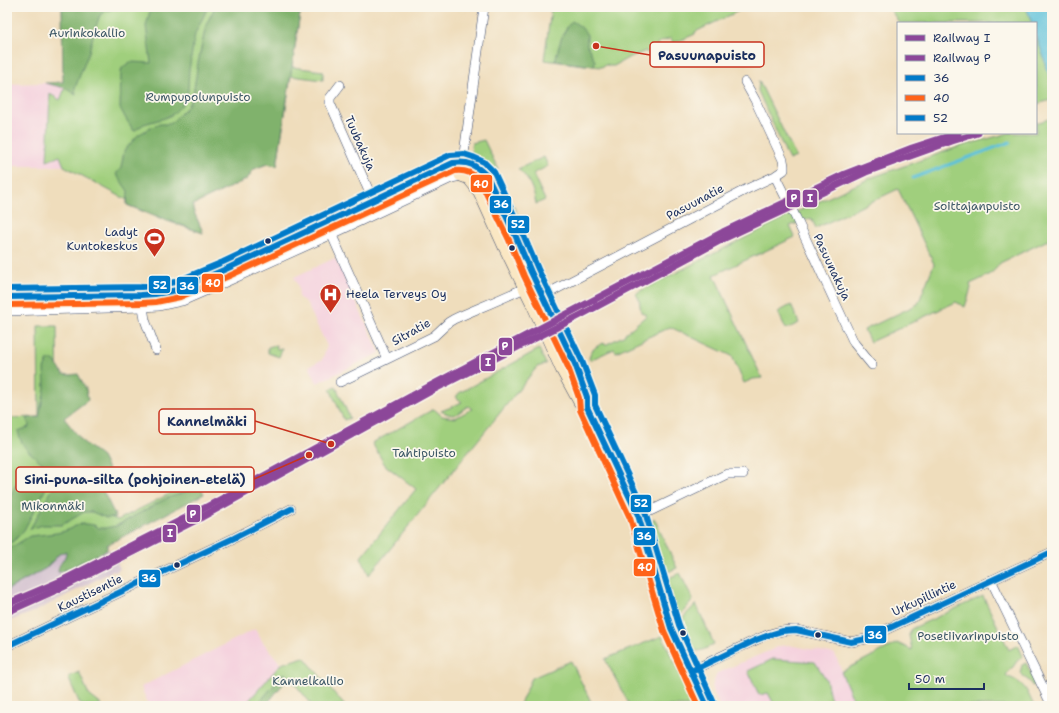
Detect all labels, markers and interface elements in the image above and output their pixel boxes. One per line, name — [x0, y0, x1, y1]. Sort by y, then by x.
legend — [897, 22, 1037, 134]
park label: Aurinkokallio — [49, 25, 125, 41]
text: Railway I — [933, 30, 991, 46]
callout: Pasuunapuisto — [650, 42, 764, 67]
text: Pasuunapuisto — [658, 47, 756, 64]
text: Railway P — [933, 50, 991, 66]
text: 36 — [933, 70, 950, 86]
park label: Rumpupolunpuisto — [145, 89, 251, 105]
text: 40 — [933, 90, 950, 106]
text: 52 — [933, 110, 948, 126]
street label: Tuubakuja — [341, 113, 379, 173]
line badge: 40 — [470, 174, 493, 193]
text: 40 — [473, 177, 489, 192]
street label: Pasuunatie — [663, 180, 727, 224]
line badge: P — [786, 189, 801, 208]
line badge: I — [802, 189, 818, 208]
text: P — [791, 191, 798, 206]
text: I — [807, 191, 813, 206]
line badge: 36 — [489, 195, 512, 214]
text: 36 — [493, 197, 509, 212]
park label: Soittajanpuisto — [934, 198, 1020, 214]
line badge: 52 — [507, 215, 530, 234]
text: 52 — [511, 217, 525, 232]
place label: Ladyt Kuntokeskus — [67, 224, 138, 254]
sports icon: Ladyt Kuntokeskus — [141, 226, 167, 259]
street label: Pasuunakuja — [810, 231, 855, 304]
unlabelled marker — [263, 236, 273, 246]
unlabelled marker — [507, 243, 517, 253]
line badge: 40 — [201, 273, 224, 293]
line badge: 52 — [148, 275, 171, 294]
line badge: 36 — [176, 276, 199, 295]
text: 40 — [205, 276, 221, 291]
text: 52 — [153, 278, 167, 293]
text: 36 — [179, 279, 195, 294]
hospital icon: Heela Terveys Oy — [317, 281, 343, 314]
place label: Heela Terveys Oy — [346, 286, 447, 302]
street label: Sitratie — [389, 315, 434, 349]
line badge: P — [498, 337, 513, 356]
text: P — [502, 339, 509, 354]
line badge: I — [480, 353, 496, 372]
text: I — [485, 355, 491, 370]
callout: Kannelmäki — [159, 409, 255, 434]
text: Kannelmäki — [167, 413, 247, 430]
park label: Tahtipuisto — [392, 445, 456, 461]
callout: Sini-puna-silta (pohjoinen-etelä) — [16, 467, 254, 492]
text: Sini-puna-silta (pohjoinen-etelä) — [24, 471, 246, 488]
line badge: 52 — [630, 494, 652, 513]
text: 52 — [634, 496, 648, 511]
park label: Mikonmäki — [21, 498, 85, 514]
line badge: P — [186, 504, 201, 523]
text: P — [190, 507, 197, 522]
line badge: I — [162, 524, 177, 543]
text: I — [167, 526, 173, 541]
line badge: 36 — [633, 527, 656, 546]
text: 36 — [636, 529, 652, 544]
line badge: 40 — [633, 558, 656, 577]
unlabelled marker — [172, 560, 182, 570]
text: 40 — [637, 560, 653, 575]
line badge: 36 — [138, 569, 161, 588]
street label: Kaustisentie — [55, 570, 125, 616]
text: 36 — [141, 571, 157, 586]
street label: Urkupillintie — [889, 576, 959, 620]
line badge: 36 — [864, 625, 887, 644]
unlabelled marker — [678, 628, 688, 638]
text: 36 — [867, 628, 883, 643]
park label: Posetiivarinpuisto — [917, 628, 1019, 644]
unlabelled marker — [813, 630, 823, 640]
scale bar — [909, 665, 984, 691]
text: 50 m — [915, 671, 945, 687]
park label: Kannelkallio — [272, 673, 344, 689]

